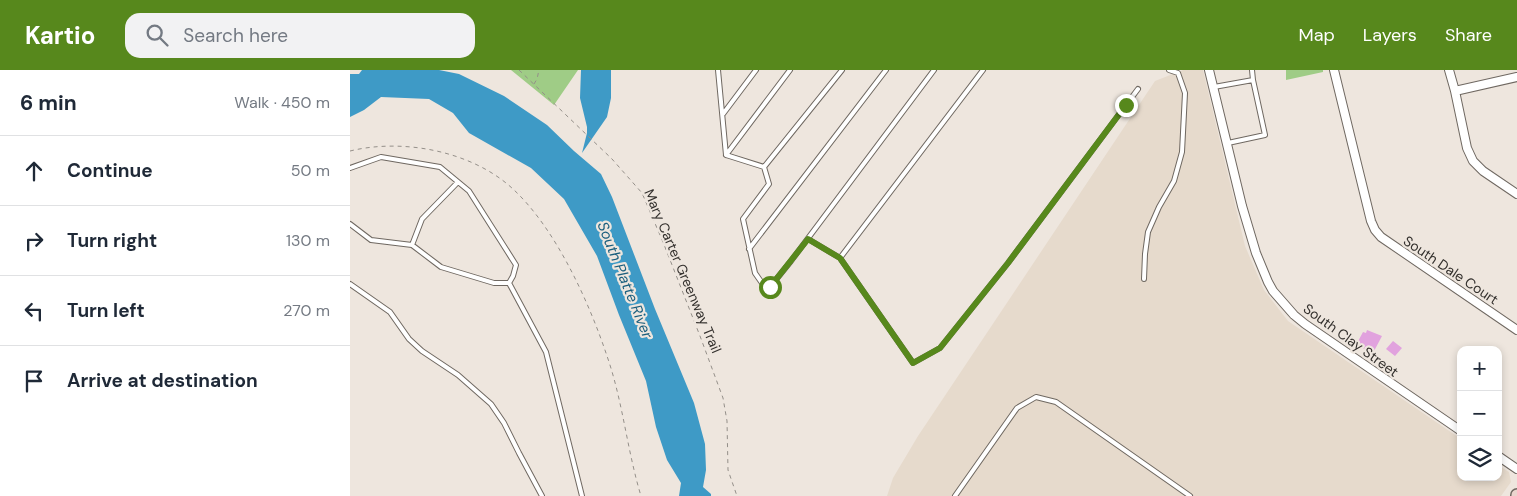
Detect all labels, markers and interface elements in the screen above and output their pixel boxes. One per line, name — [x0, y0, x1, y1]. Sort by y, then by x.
search box — [125, 13, 475, 58]
text: Kartio — [25, 20, 95, 51]
icon: search — [143, 21, 171, 49]
text: Search here — [183, 23, 288, 48]
text: Map — [1299, 23, 1335, 47]
text: Layers — [1363, 23, 1417, 47]
text: Share — [1445, 23, 1492, 47]
text: 6 min — [20, 89, 77, 117]
text: Walk · 450 m — [234, 92, 330, 113]
route end — [1115, 94, 1138, 117]
icon: ahead — [20, 157, 48, 185]
text: Continue — [67, 158, 153, 183]
text: 50 m — [291, 160, 330, 181]
street label: Mary Carter Greenway Trail — [640, 186, 726, 356]
water label: South Platte River — [592, 219, 658, 342]
icon: right — [20, 227, 48, 255]
text: Turn right — [67, 228, 157, 253]
text: 130 m — [286, 230, 330, 251]
street label: South Dale Court — [1400, 232, 1502, 308]
route start — [759, 276, 782, 299]
icon: left — [20, 297, 48, 325]
text: Turn left — [67, 298, 145, 323]
street label: South Clay Street — [1300, 299, 1402, 381]
text: 270 m — [283, 300, 330, 321]
map controls — [1457, 346, 1502, 481]
button: + — [1457, 346, 1502, 391]
icon: arrive — [20, 367, 48, 395]
text: Arrive at destination — [67, 368, 258, 393]
button: − — [1457, 391, 1502, 436]
button: layers — [1457, 436, 1502, 481]

